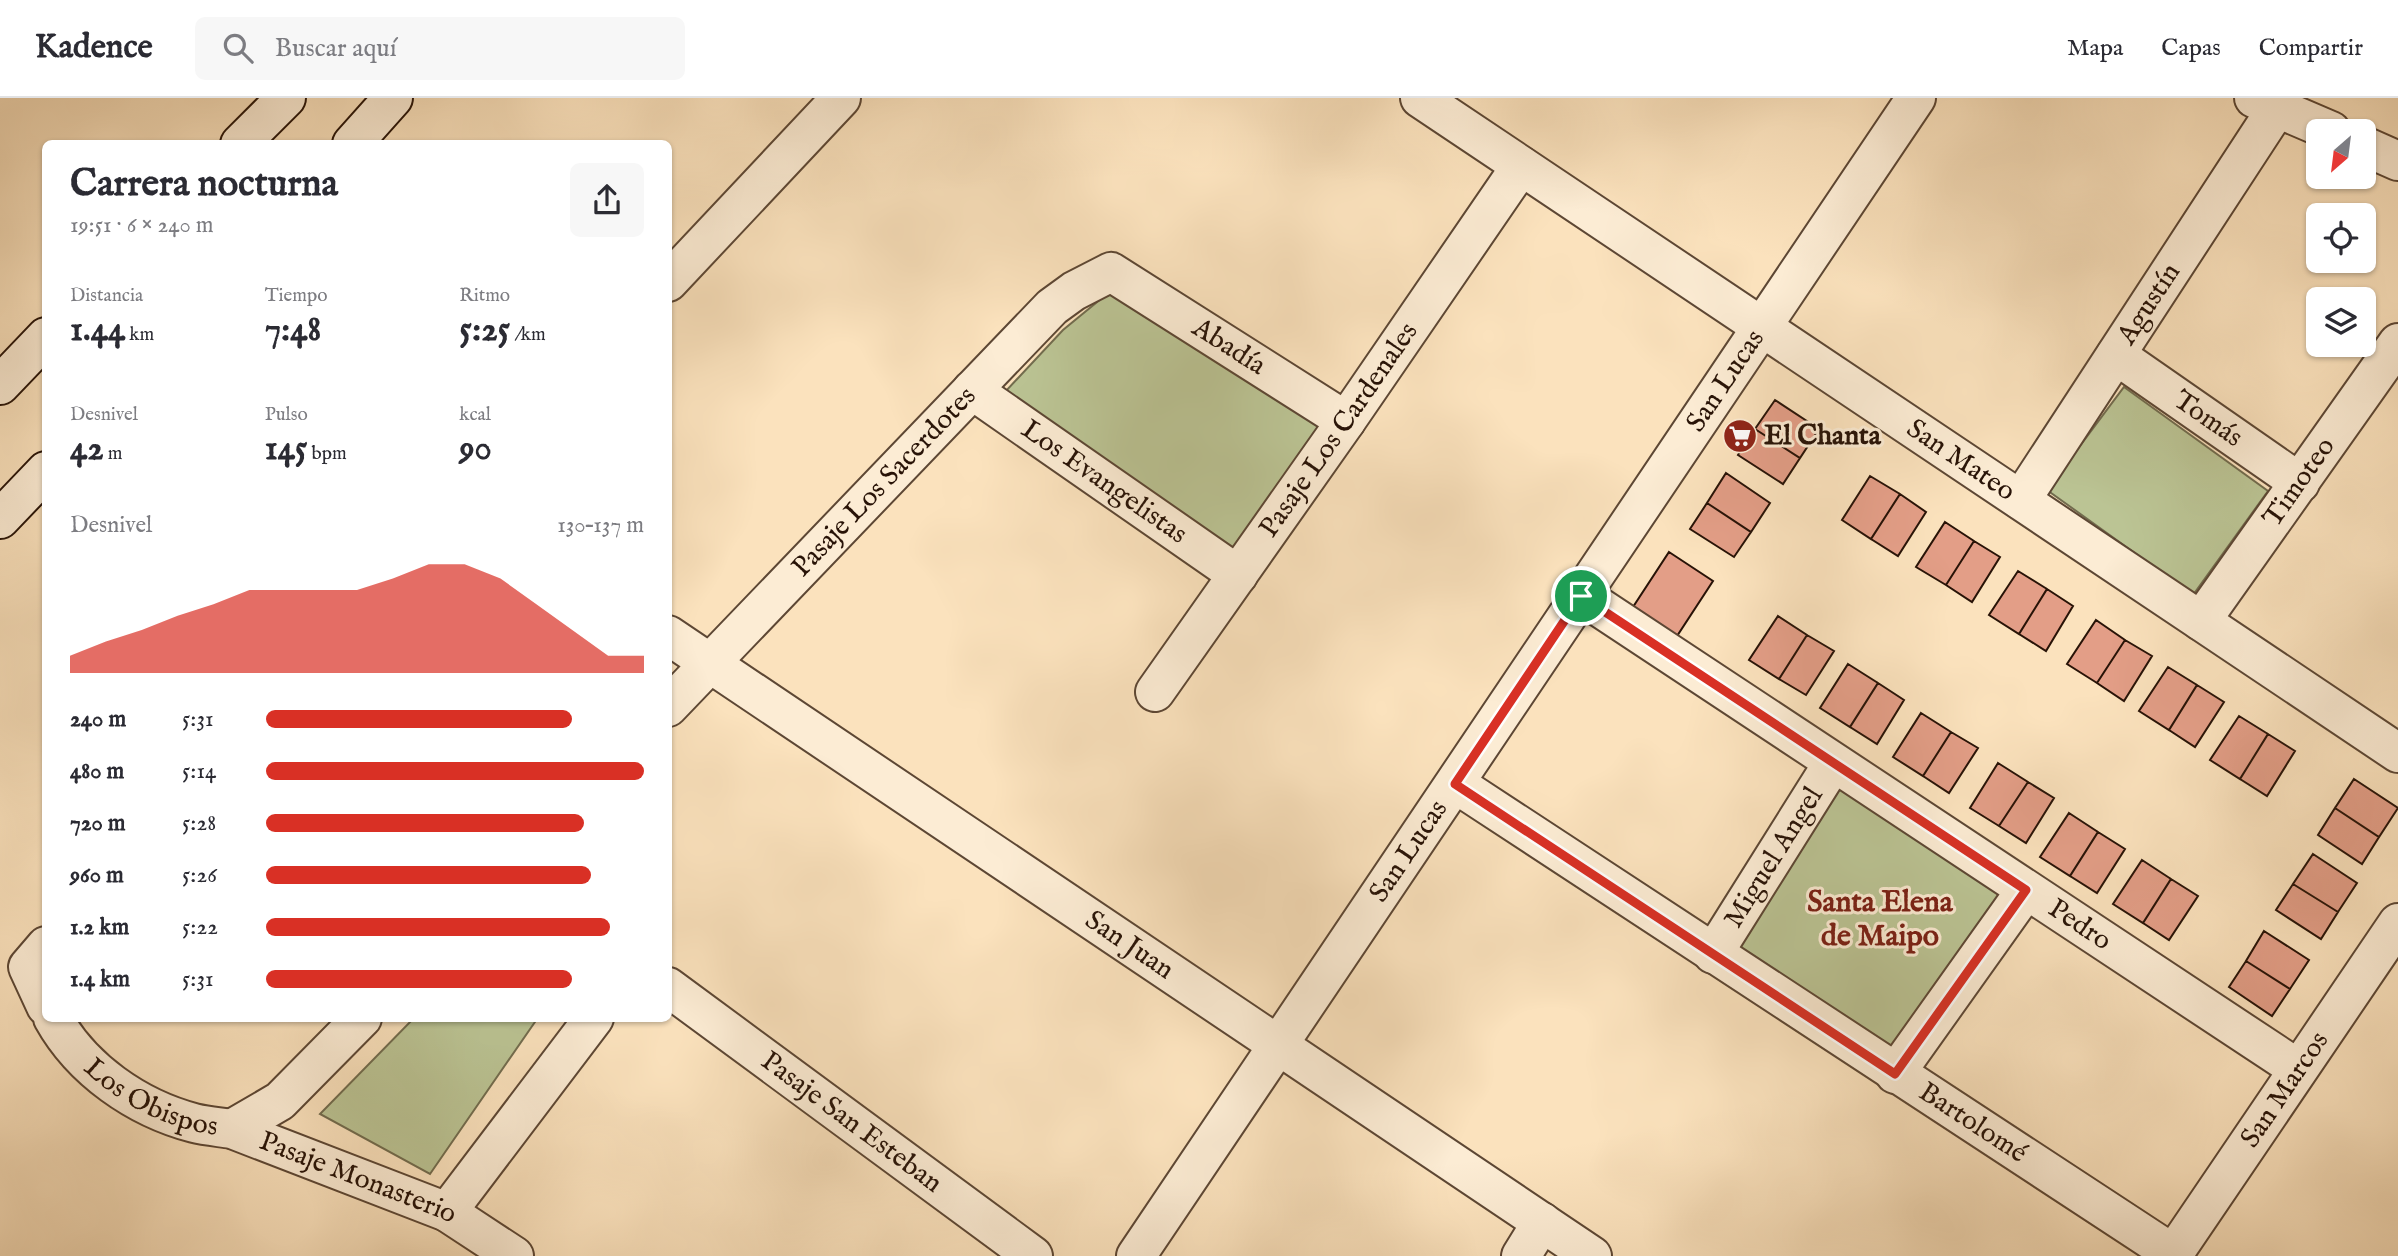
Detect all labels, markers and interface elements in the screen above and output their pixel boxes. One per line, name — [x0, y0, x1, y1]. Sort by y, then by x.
search box — [195, 17, 685, 80]
text: Kadence — [35, 27, 153, 69]
icon: search — [219, 29, 257, 67]
text: Buscar aquí — [275, 32, 397, 65]
text: Mapa — [2067, 33, 2123, 64]
text: Capas — [2161, 33, 2221, 64]
text: Compartir — [2259, 33, 2363, 64]
north arrow — [2306, 119, 2376, 189]
map controls — [2306, 119, 2376, 357]
text: Carrera nocturna — [70, 161, 338, 209]
button: share — [570, 163, 644, 237]
button: locate — [2306, 203, 2376, 273]
text: 19:51 · 6 × 240 m — [70, 211, 214, 240]
street label: Agustín — [2109, 257, 2188, 352]
text: Distancia — [70, 284, 143, 308]
text: Tiempo — [265, 284, 327, 308]
text: Ritmo — [459, 284, 510, 308]
button: layers — [2306, 287, 2376, 357]
text: 1.44 — [70, 308, 125, 353]
text: 7:48 — [265, 308, 321, 353]
text: 5:25 — [459, 308, 510, 353]
street label: Abadía — [1185, 310, 1273, 384]
street label: Pasaje Los Cardenales — [1252, 316, 1426, 545]
text: km — [125, 323, 154, 347]
text: /km — [510, 323, 546, 347]
street label: San Lucas — [1678, 323, 1772, 439]
street label: Pasaje Los Sacerdotes — [785, 379, 984, 585]
street label: Tomás — [2167, 383, 2249, 455]
text: Desnivel — [70, 403, 138, 427]
text: Pulso — [265, 403, 308, 427]
text: kcal — [459, 403, 491, 427]
street label: San Mateo — [1900, 411, 2022, 509]
street label: Los Evangelistas — [1014, 412, 1194, 552]
supermarket icon: El Chanta — [1721, 417, 1759, 455]
place label: El Chanta — [1764, 419, 1882, 454]
text: 42 — [70, 427, 104, 472]
text: 145 — [265, 427, 307, 472]
text: 90 — [459, 427, 492, 472]
street label: Timoteo — [2255, 431, 2343, 534]
text: m — [104, 442, 122, 466]
text: bpm — [307, 442, 347, 466]
text: Desnivel — [70, 511, 152, 540]
text: 130–137 m — [557, 511, 644, 540]
pin — [1551, 566, 1611, 626]
icon: arrive — [1562, 577, 1600, 615]
text: 240 m — [70, 705, 126, 734]
text: 5:31 — [182, 705, 214, 734]
text: 480 m — [70, 757, 124, 786]
text: 5:14 — [182, 757, 216, 786]
street label: Miguel Angel — [1716, 780, 1831, 934]
street label: San Lucas — [1362, 793, 1456, 909]
text: 720 m — [70, 809, 126, 838]
text: 5:28 — [182, 809, 216, 838]
text: 960 m — [70, 861, 124, 890]
text: 5:26 — [182, 861, 217, 890]
district label: Santa Elena de Maipo — [1807, 884, 1954, 956]
street label: Pedro — [2041, 891, 2118, 958]
street label: San Juan — [1078, 903, 1181, 988]
text: 1.2 km — [70, 913, 129, 942]
text: 5:22 — [182, 913, 218, 942]
text: 1.4 km — [70, 965, 130, 994]
text: 5:31 — [182, 965, 214, 994]
street label: San Marcos — [2233, 1025, 2337, 1155]
street label: Pasaje San Esteban — [754, 1044, 949, 1201]
street label: Los Obispos — [76, 1051, 220, 1144]
street label: Bartolomé — [1912, 1075, 2034, 1171]
street label: Pasaje Monasterio — [254, 1124, 464, 1232]

